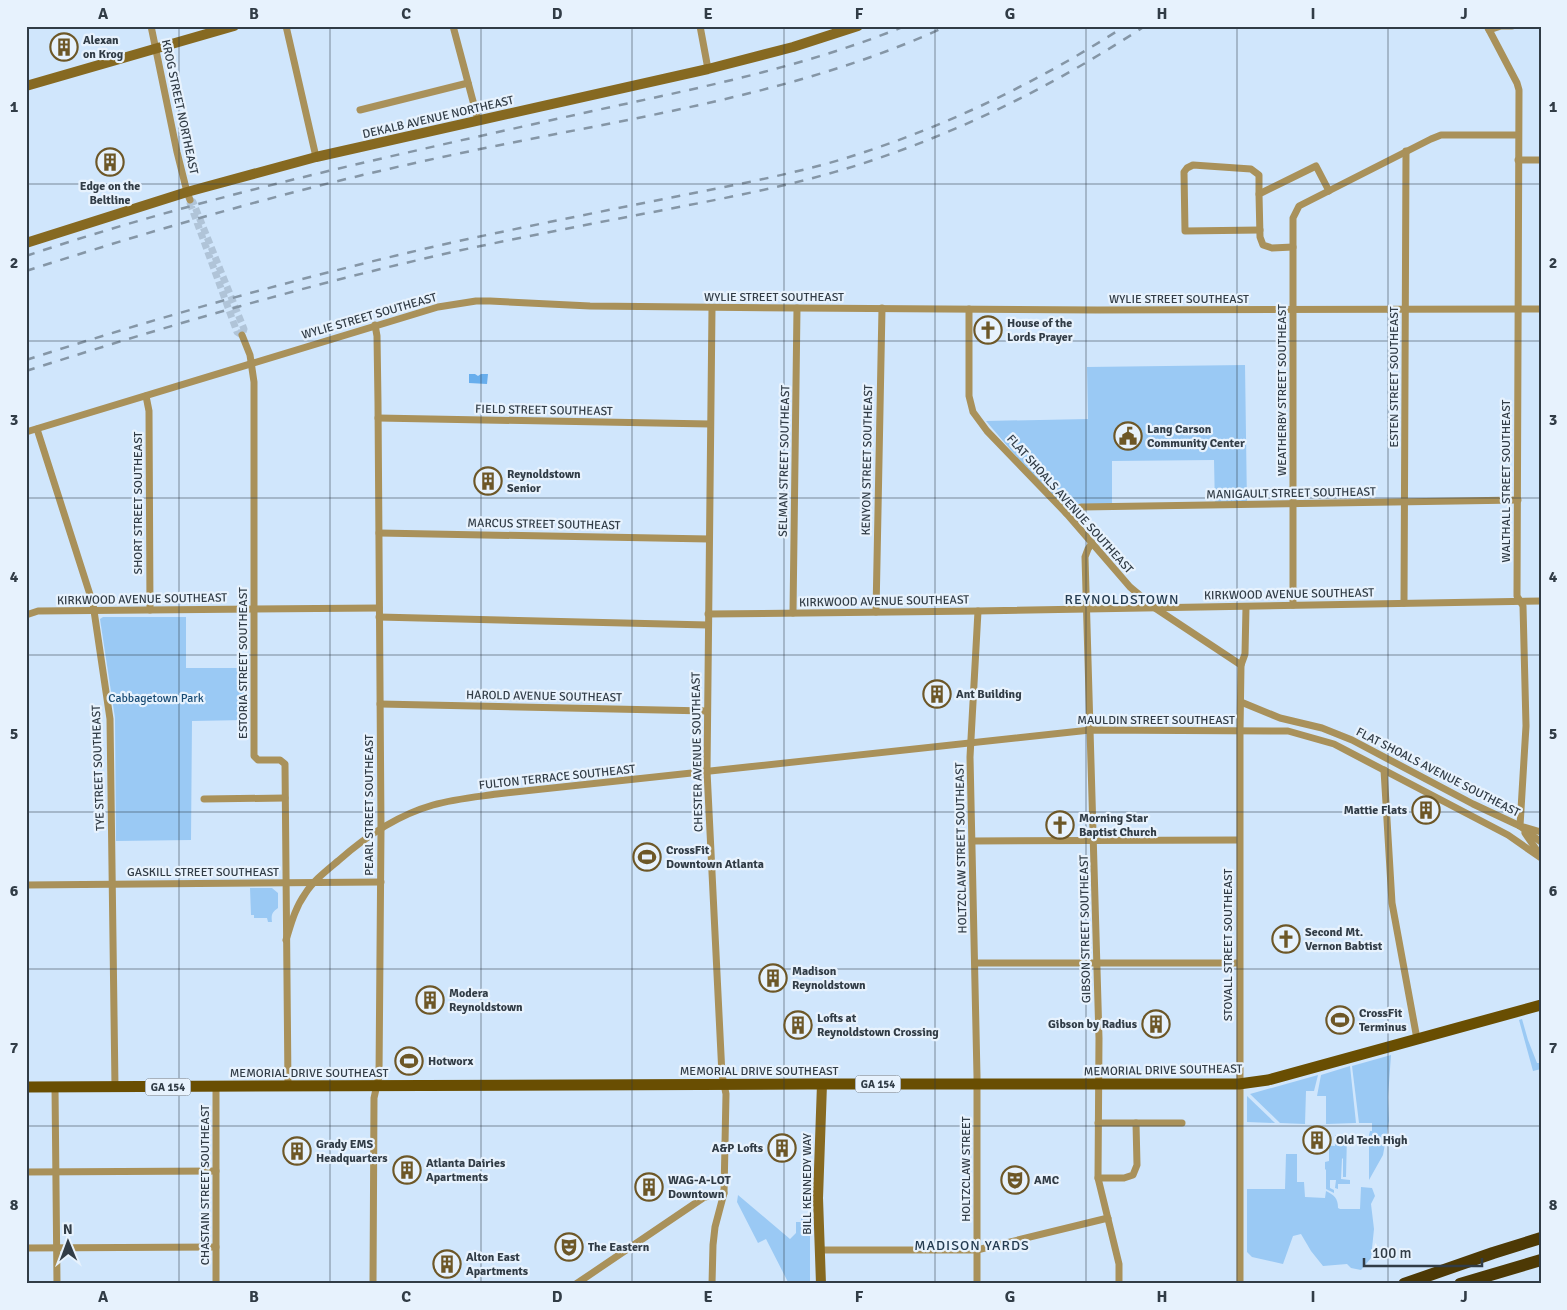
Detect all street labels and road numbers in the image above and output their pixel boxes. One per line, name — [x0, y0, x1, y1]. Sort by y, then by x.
street label: KROG STREET NORTHEAST — [158, 38, 201, 176]
street label: DEKALB AVENUE NORTHEAST — [361, 93, 515, 142]
street label: WYLIE STREET SOUTHEAST — [300, 290, 439, 343]
street label: WYLIE STREET SOUTHEAST — [704, 290, 844, 305]
street label: WYLIE STREET SOUTHEAST — [1109, 292, 1249, 307]
street label: WEATHERBY STREET SOUTHEAST — [1275, 304, 1290, 476]
street label: ESTEN STREET SOUTHEAST — [1387, 306, 1402, 448]
street label: KENYON STREET SOUTHEAST — [859, 384, 876, 536]
street label: SELMAN STREET SOUTHEAST — [776, 385, 793, 537]
street label: WALTHALL STREET SOUTHEAST — [1499, 399, 1514, 562]
street label: FIELD STREET SOUTHEAST — [475, 402, 613, 419]
street label: SHORT STREET SOUTHEAST — [131, 432, 146, 574]
street label: FLAT SHOALS AVENUE SOUTHEAST — [1003, 432, 1136, 577]
street label: MANIGAULT STREET SOUTHEAST — [1206, 485, 1376, 502]
street label: MARCUS STREET SOUTHEAST — [467, 516, 621, 533]
street label: KIRKWOOD AVENUE SOUTHEAST — [1204, 586, 1374, 603]
street label: ESTORIA STREET SOUTHEAST — [236, 587, 251, 739]
street label: KIRKWOOD AVENUE SOUTHEAST — [57, 591, 227, 608]
street label: KIRKWOOD AVENUE SOUTHEAST — [799, 593, 969, 610]
street label: CHESTER AVENUE SOUTHEAST — [689, 672, 706, 832]
street label: HAROLD AVENUE SOUTHEAST — [466, 688, 622, 705]
street label: TYE STREET SOUTHEAST — [89, 705, 108, 831]
street label: MAULDIN STREET SOUTHEAST — [1077, 713, 1235, 728]
street label: FLAT SHOALS AVENUE SOUTHEAST — [1353, 724, 1522, 820]
street label: PEARL STREET SOUTHEAST — [362, 734, 377, 876]
street label: FULTON TERRACE SOUTHEAST — [478, 762, 636, 793]
street label: HOLTZCLAW STREET SOUTHEAST — [953, 762, 970, 934]
street label: GIBSON STREET SOUTHEAST — [1077, 855, 1094, 1003]
street label: GASKILL STREET SOUTHEAST — [127, 865, 279, 880]
street label: STOVALL STREET SOUTHEAST — [1221, 869, 1236, 1021]
street label: MEMORIAL DRIVE SOUTHEAST — [1084, 1062, 1243, 1079]
street label: MEMORIAL DRIVE SOUTHEAST — [680, 1064, 838, 1079]
street label: MEMORIAL DRIVE SOUTHEAST — [230, 1066, 388, 1081]
road number: GA 154 — [856, 1076, 900, 1092]
road number: GA 154 — [146, 1078, 190, 1096]
street label: CHASTAIN STREET SOUTHEAST — [198, 1105, 213, 1265]
street label: HOLTZCLAW STREET — [959, 1116, 974, 1222]
street label: BILL KENNEDY WAY — [800, 1133, 815, 1235]

